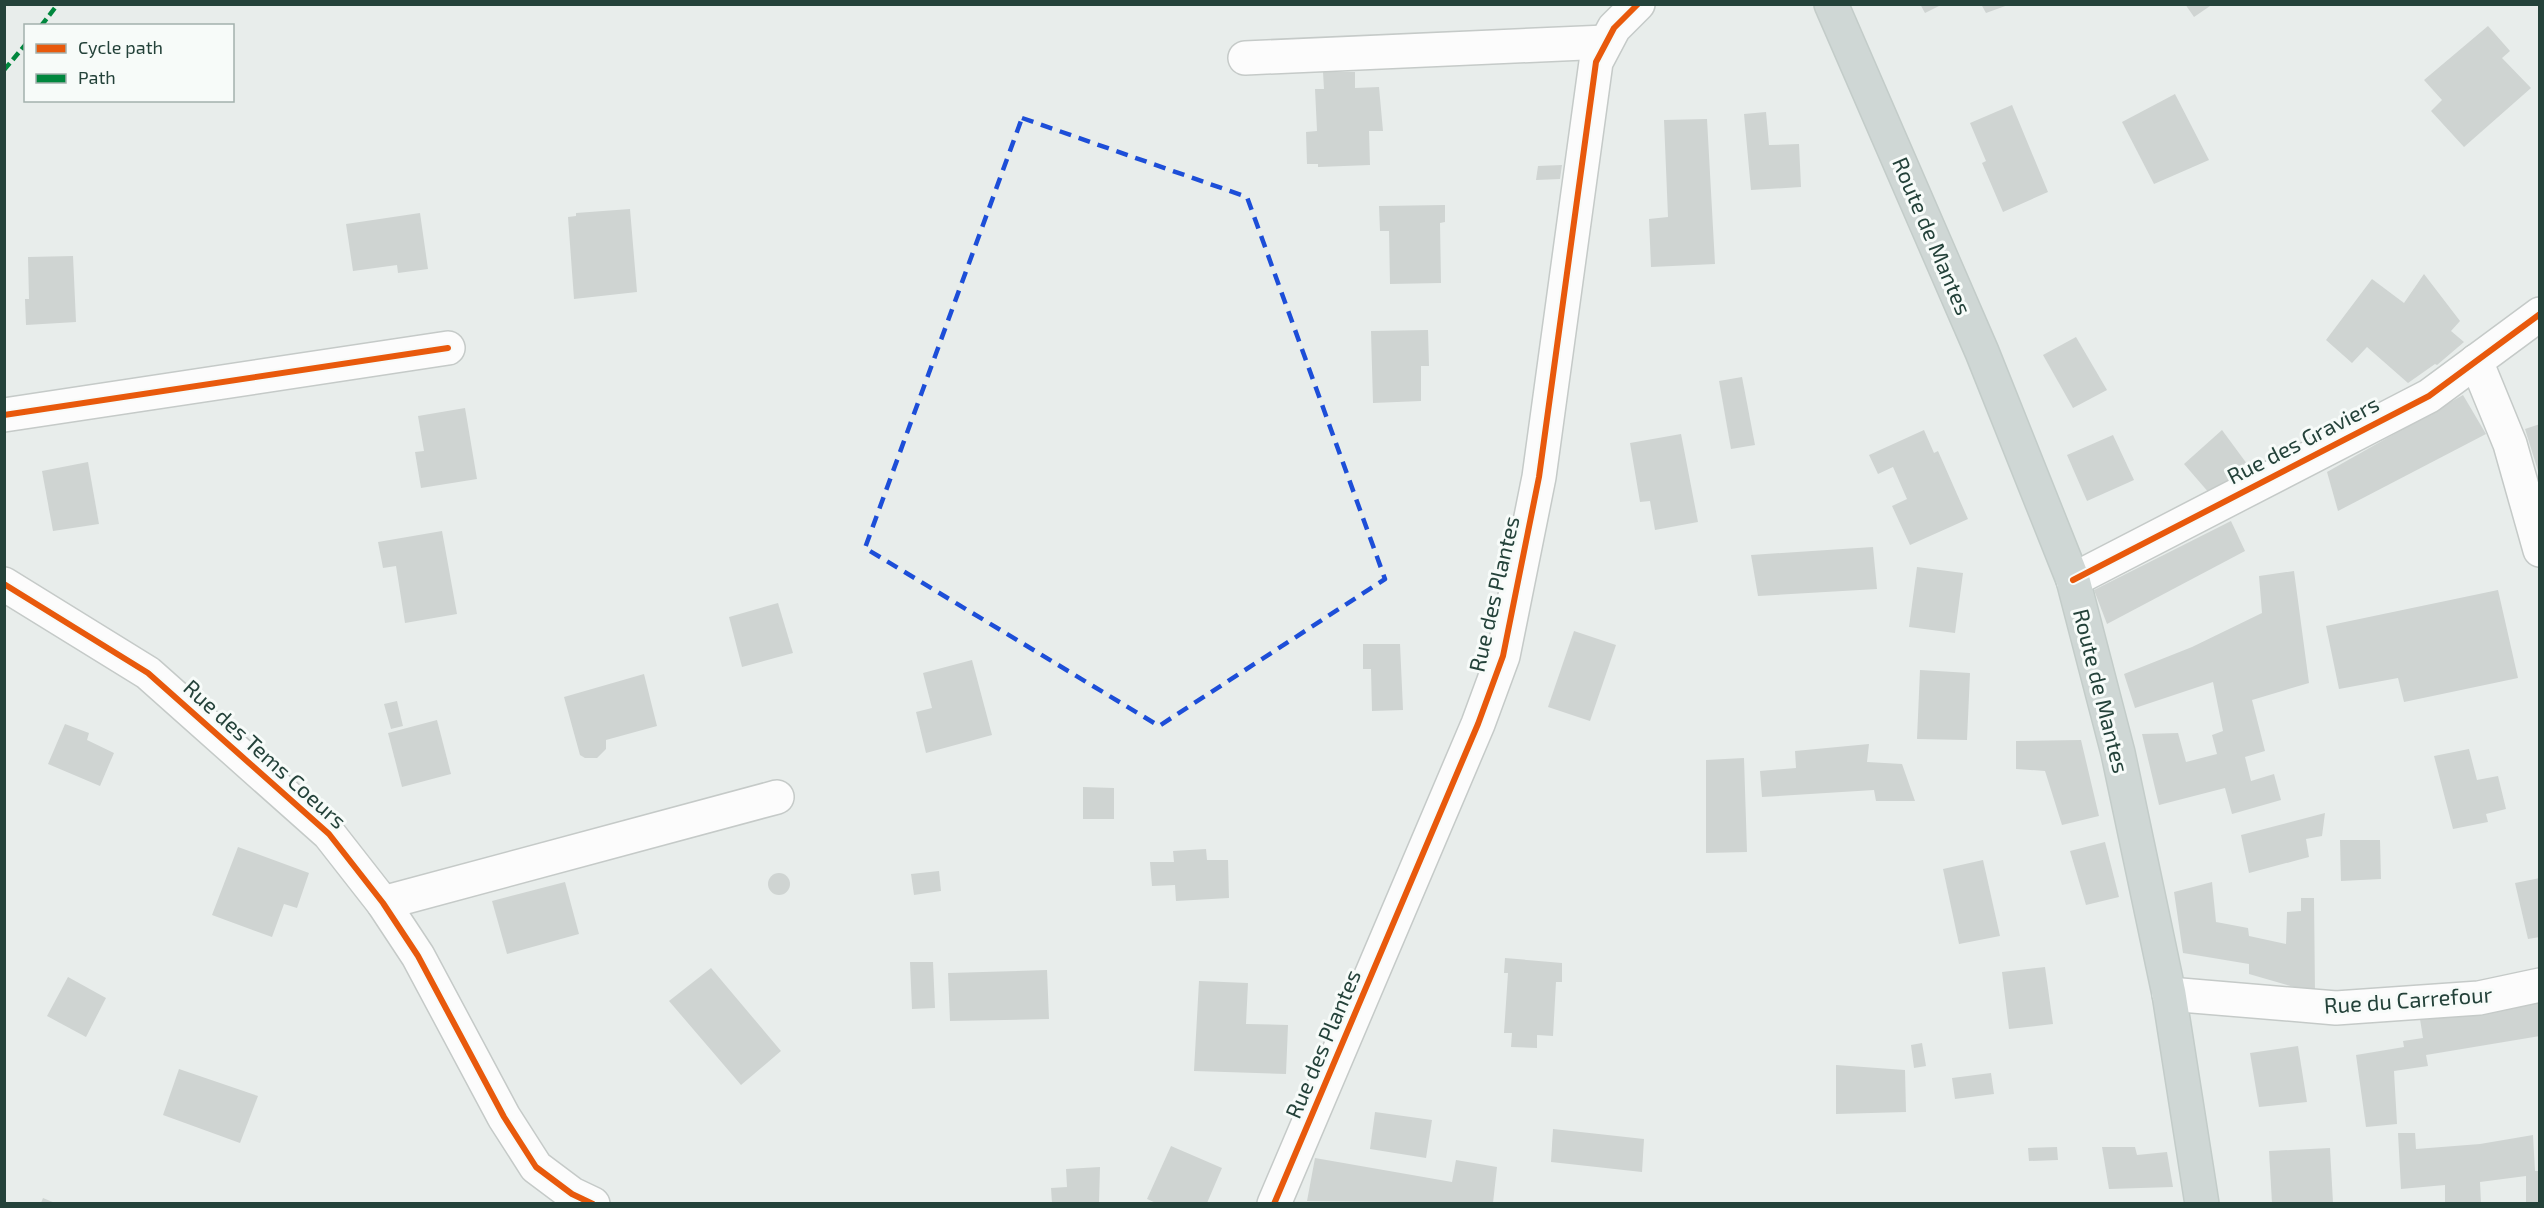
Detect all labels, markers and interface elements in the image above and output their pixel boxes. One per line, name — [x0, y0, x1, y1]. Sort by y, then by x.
legend — [24, 24, 234, 102]
text: Cycle path — [78, 36, 163, 58]
text: Path — [78, 66, 116, 88]
street label: Route de Mantes — [1888, 153, 1978, 318]
street label: Rue des Graviers — [2222, 390, 2383, 489]
street label: Rue des Plantes — [1462, 513, 1524, 674]
street label: Route de Mantes — [2069, 606, 2135, 776]
street label: Rue des Tems Coeurs — [179, 673, 352, 833]
street label: Rue des Plantes — [1279, 965, 1365, 1122]
street label: Rue du Carrefour — [2323, 980, 2493, 1018]

